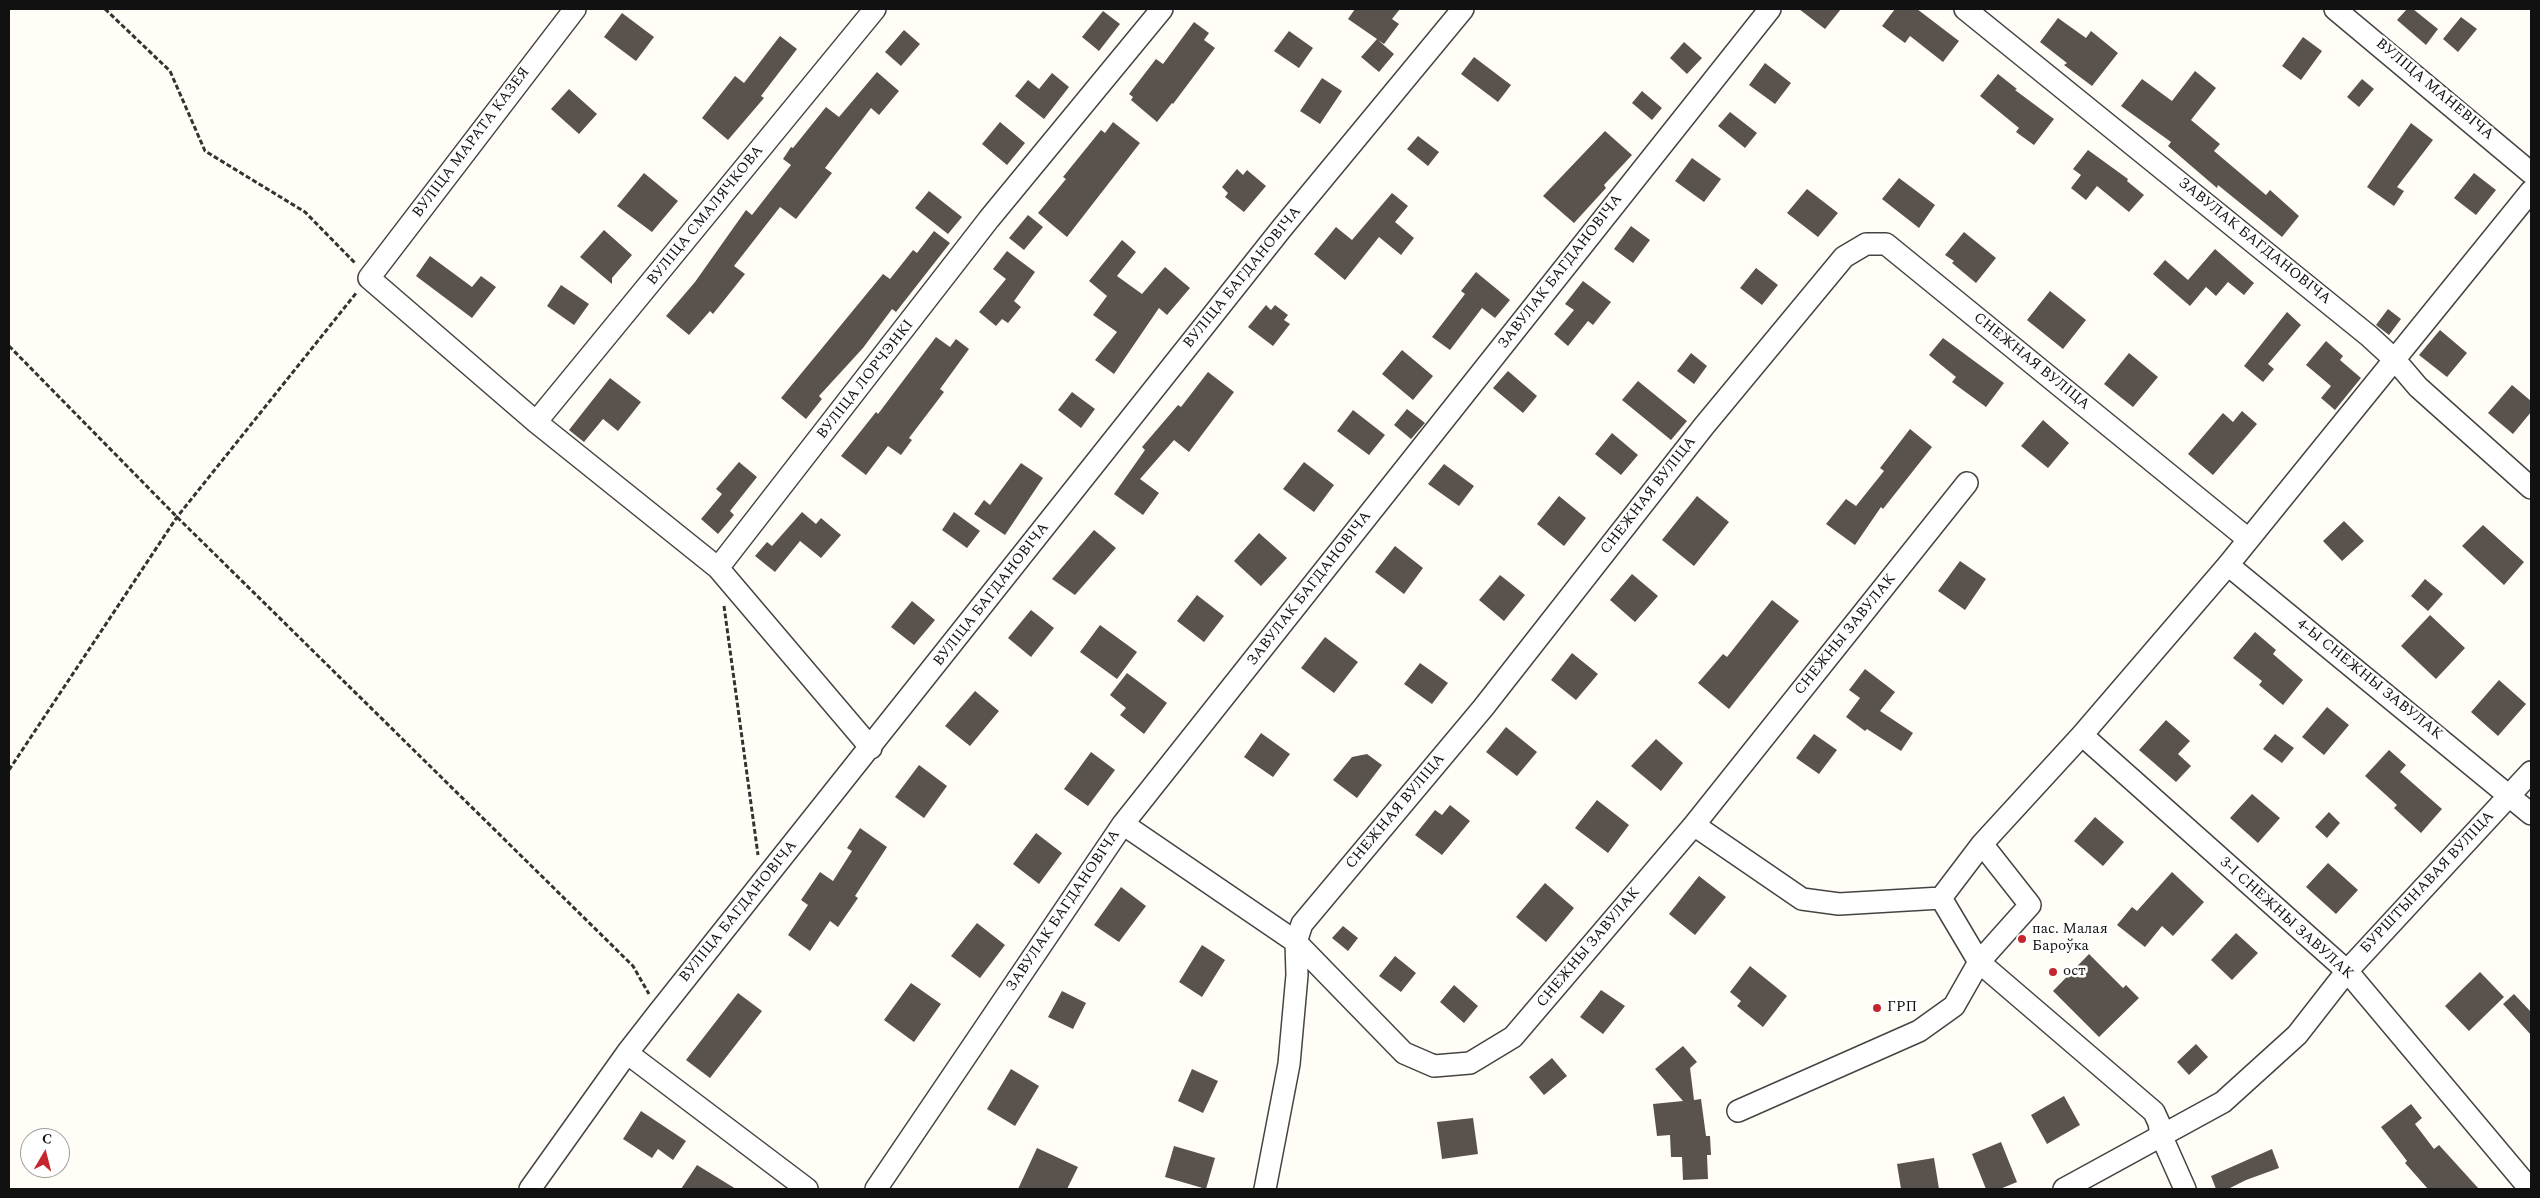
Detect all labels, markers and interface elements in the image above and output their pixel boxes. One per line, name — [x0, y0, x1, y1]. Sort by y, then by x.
street label: ВУЛІЦА МАНЕВІЧА — [2371, 35, 2497, 145]
street label: ВУЛІЦА МАРАТА КАЗЕЯ — [410, 64, 534, 222]
street label: ВУЛІЦА СМАЛЯЧКОВА — [644, 142, 768, 290]
street label: ЗАВУЛАК БАГДАНОВІЧА — [2174, 175, 2334, 309]
street label: ЗАВУЛАК БАГДАНОВІЧА — [1495, 191, 1627, 353]
street label: ВУЛІЦА БАГДАНОВІЧА — [1180, 203, 1306, 353]
street label: СНЕЖНАЯ ВУЛІЦА — [1969, 309, 2093, 415]
street label: ВУЛІЦА ЛОРЧЭНКІ — [814, 317, 918, 443]
street label: СНЕЖНАЯ ВУЛІЦА — [1597, 433, 1701, 559]
street label: ЗАВУЛАК БАГДАНОВІЧА — [1244, 508, 1376, 670]
street label: ВУЛІЦА БАГДАНОВІЧА — [930, 520, 1054, 670]
street label: СНЕЖНЫ ЗАВУЛАК — [1791, 571, 1901, 699]
street label: 4-Ы СНЕЖНЫ ЗАВУЛАК — [2292, 616, 2446, 744]
street label: СНЕЖНАЯ ВУЛІЦА — [1343, 751, 1449, 873]
street label: БУРШТЫНАВАЯ ВУЛІЦА — [2357, 808, 2499, 958]
street label: ЗАВУЛАК БАГДАНОВІЧА — [1003, 827, 1125, 995]
street label: ВУЛІЦА БАГДАНОВІЧА — [676, 837, 802, 987]
street label: 3-І СНЕЖНЫ ЗАВУЛАК — [2215, 854, 2357, 984]
street label: СНЕЖНЫ ЗАВУЛАК — [1534, 884, 1644, 1012]
place label: пас. Малая Бароўка — [2032, 921, 2108, 956]
marker: пас. Малая Бароўка — [2016, 933, 2028, 945]
place label: ост — [2063, 963, 2086, 981]
marker: ост — [2047, 966, 2059, 978]
place label: ГРП — [1887, 999, 1917, 1017]
marker: ГРП — [1871, 1002, 1883, 1014]
north arrow — [20, 1128, 70, 1178]
text: С — [41, 1128, 53, 1150]

